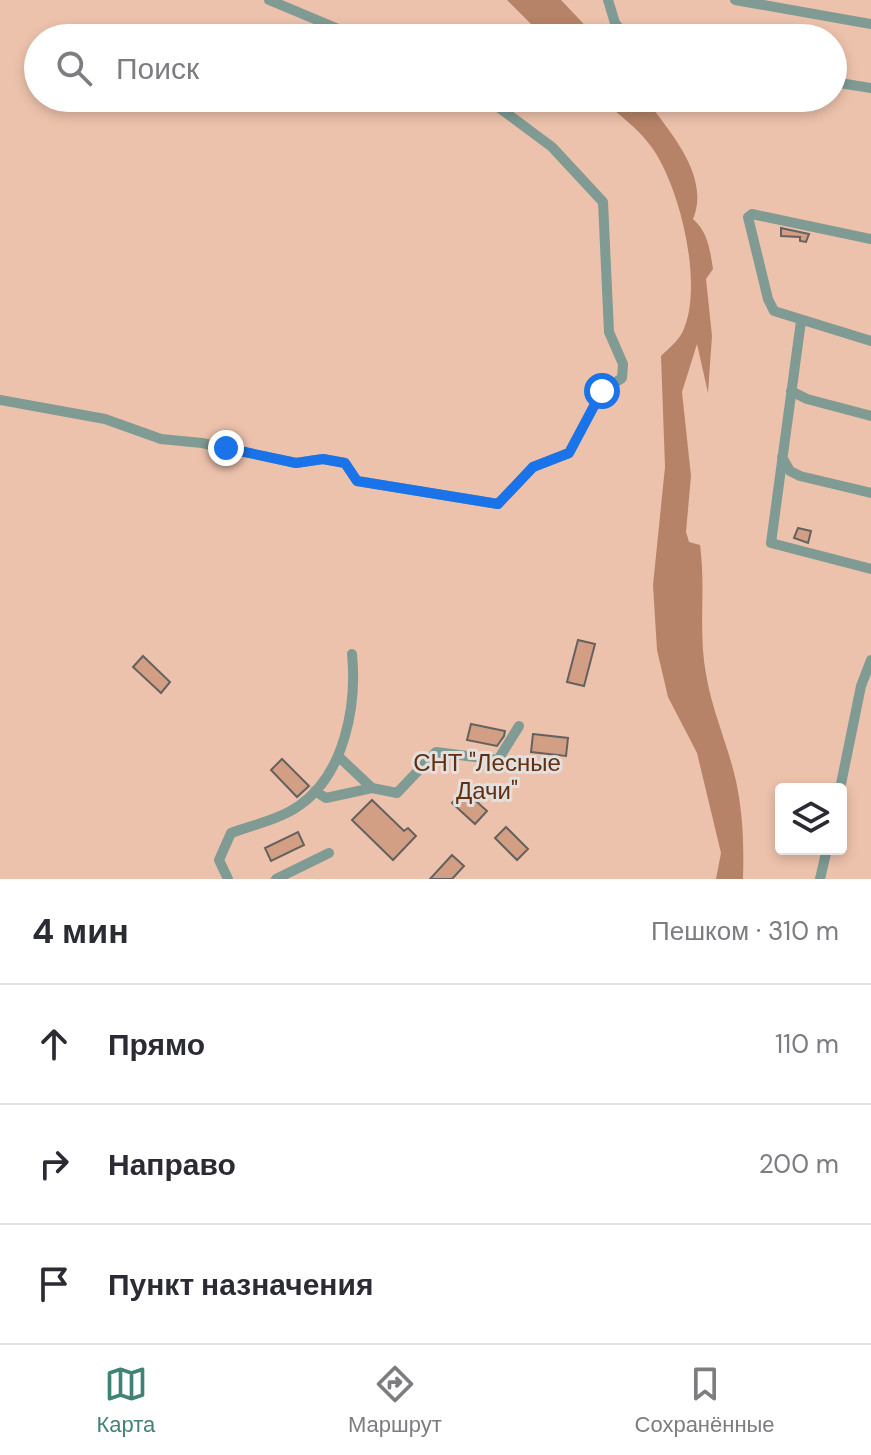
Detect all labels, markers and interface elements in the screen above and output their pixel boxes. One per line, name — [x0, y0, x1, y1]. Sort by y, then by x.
search box — [24, 24, 847, 112]
icon: search — [52, 46, 96, 90]
text: Поиск — [116, 49, 199, 88]
route start — [584, 373, 620, 409]
route end — [208, 430, 244, 466]
park label: СНТ "Лесные Дачи" — [413, 747, 561, 806]
map controls — [775, 783, 847, 855]
button: layers — [775, 783, 847, 855]
text: 4 мин — [32, 909, 129, 954]
text: Пешком · 310 m — [651, 914, 839, 948]
icon: ahead — [32, 1022, 76, 1066]
text: Прямо — [108, 1025, 205, 1064]
text: 110 m — [775, 1027, 839, 1061]
icon: right — [32, 1142, 76, 1186]
text: Направо — [108, 1145, 236, 1184]
text: 200 m — [759, 1147, 839, 1181]
icon: arrive — [32, 1262, 76, 1306]
text: Пункт назначения — [108, 1265, 373, 1304]
tab: Карта — [96, 1362, 155, 1439]
tab: Маршрут — [348, 1362, 442, 1439]
tab: Сохранённые — [635, 1362, 775, 1439]

